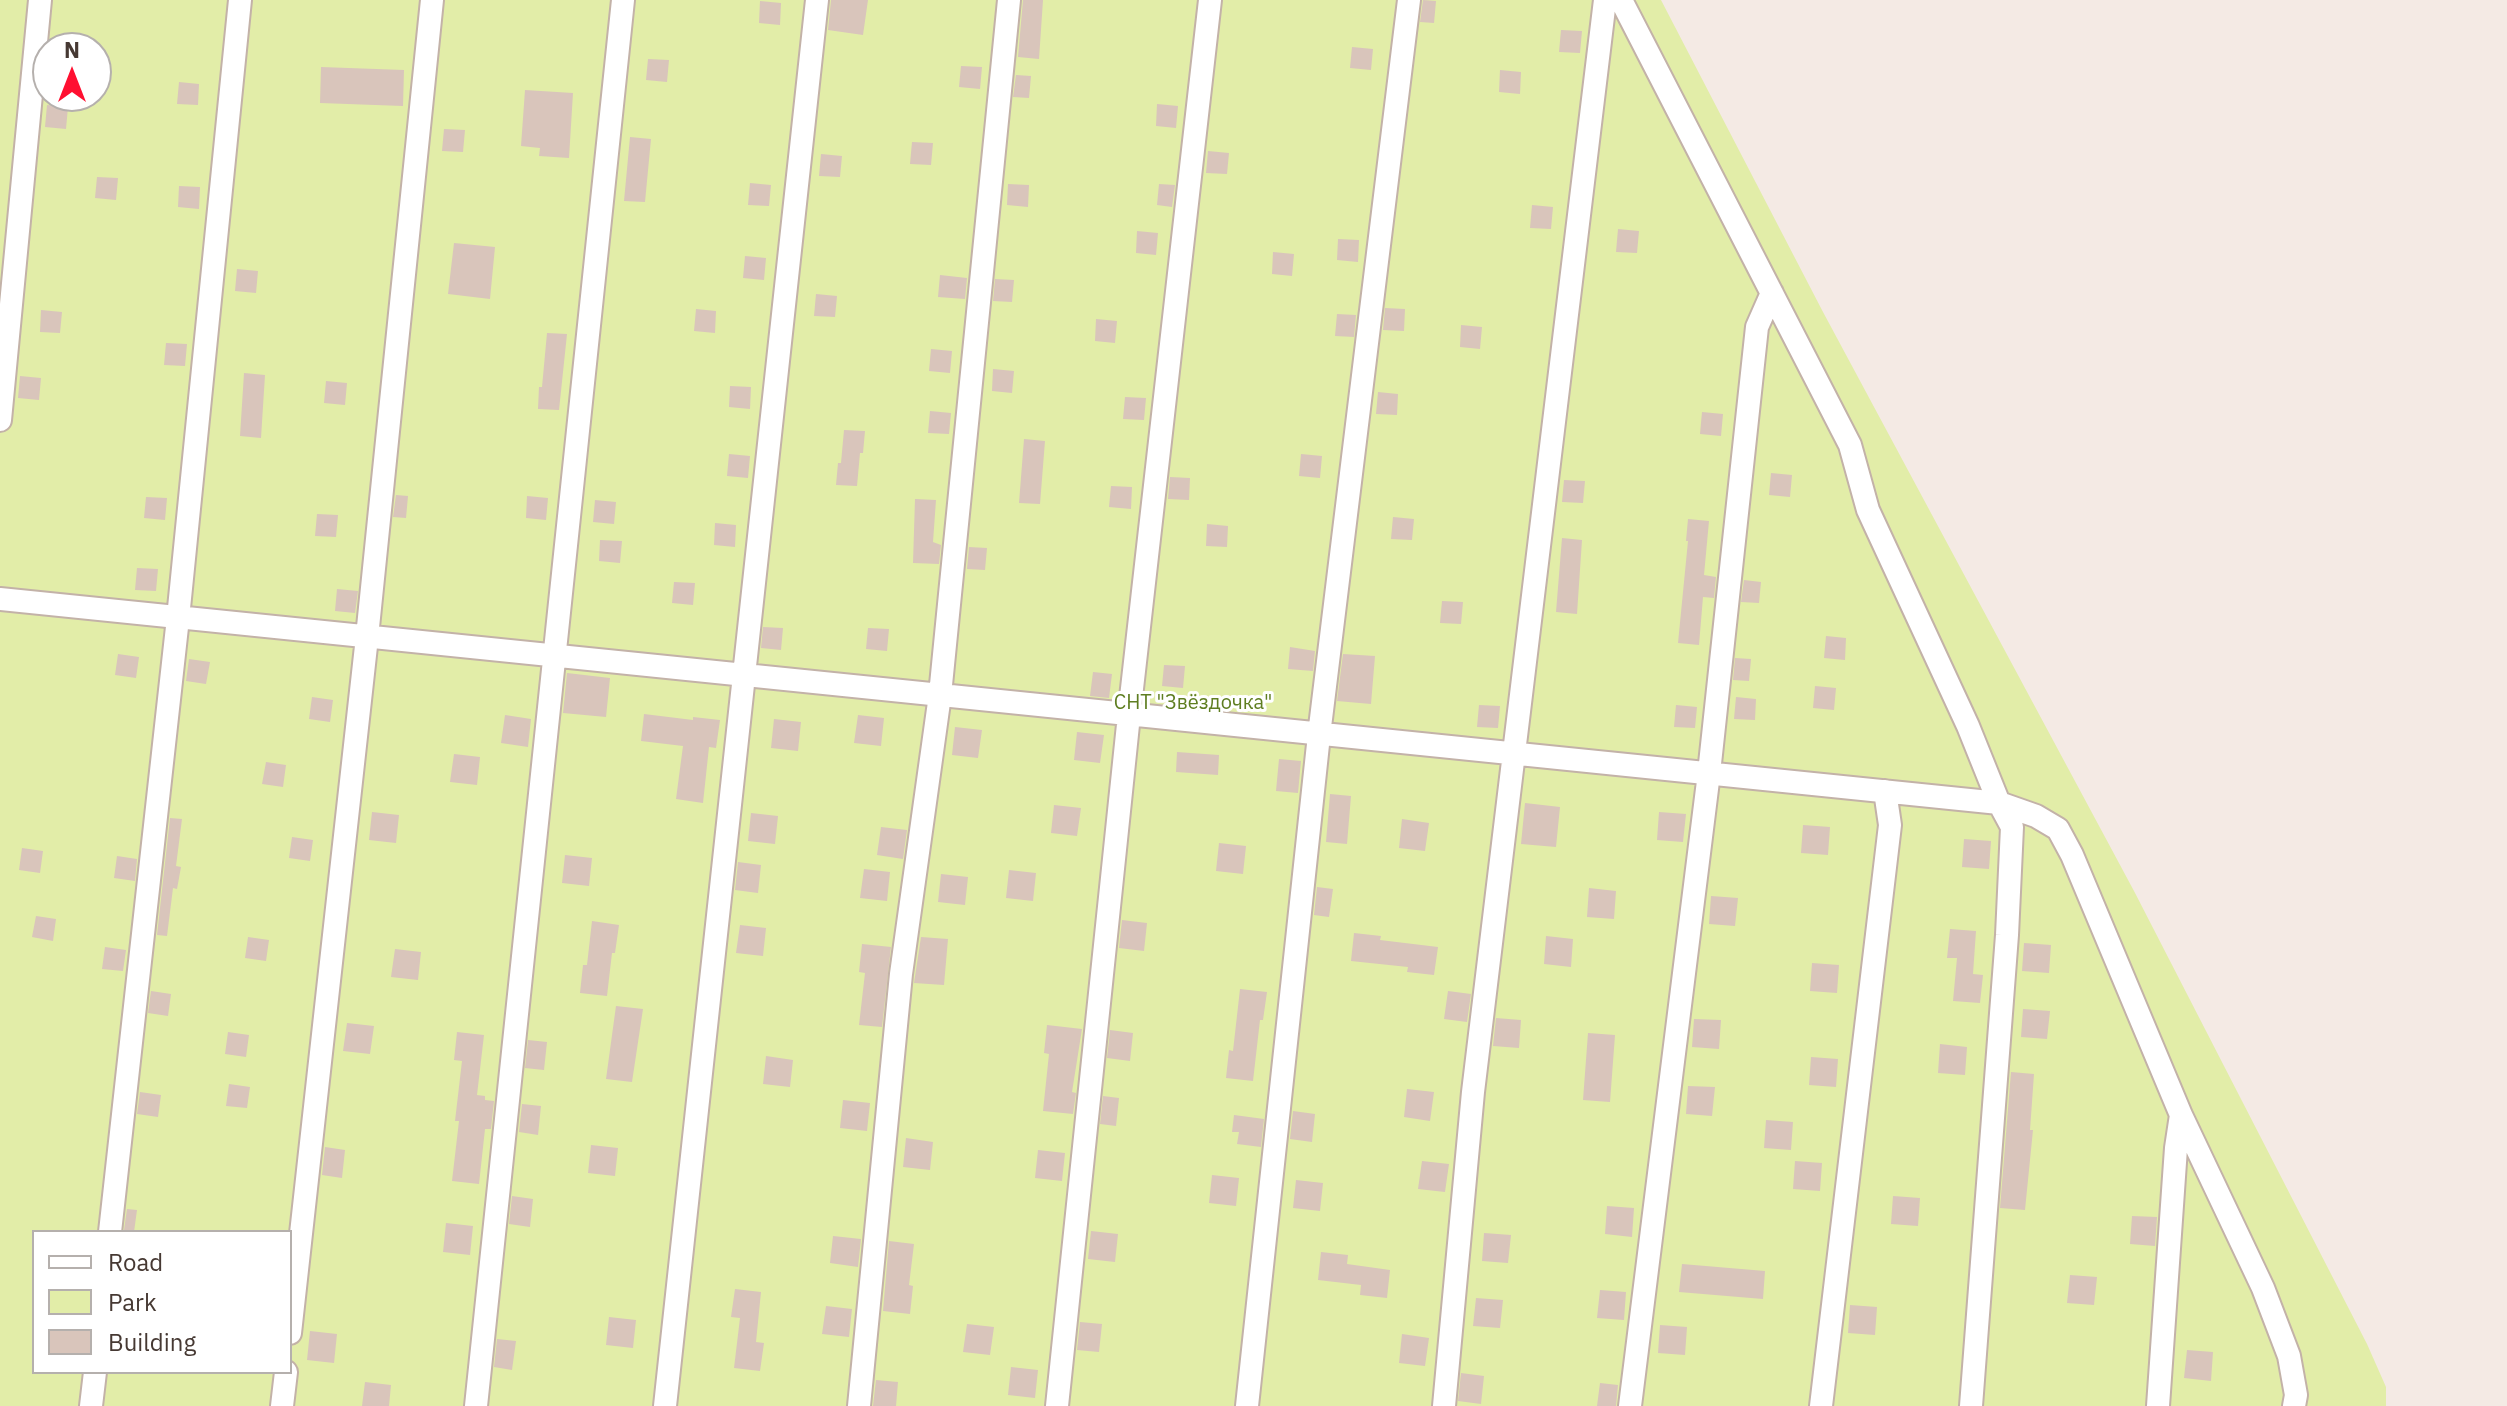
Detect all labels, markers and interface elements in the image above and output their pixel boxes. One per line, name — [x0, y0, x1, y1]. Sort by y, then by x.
north arrow — [32, 32, 112, 112]
text: N — [64, 35, 80, 64]
park label: СНТ "Звёздочка" — [1114, 691, 1272, 715]
legend — [32, 1230, 292, 1374]
text: Road — [108, 1246, 163, 1278]
text: Park — [108, 1286, 157, 1318]
text: Building — [108, 1326, 196, 1358]

